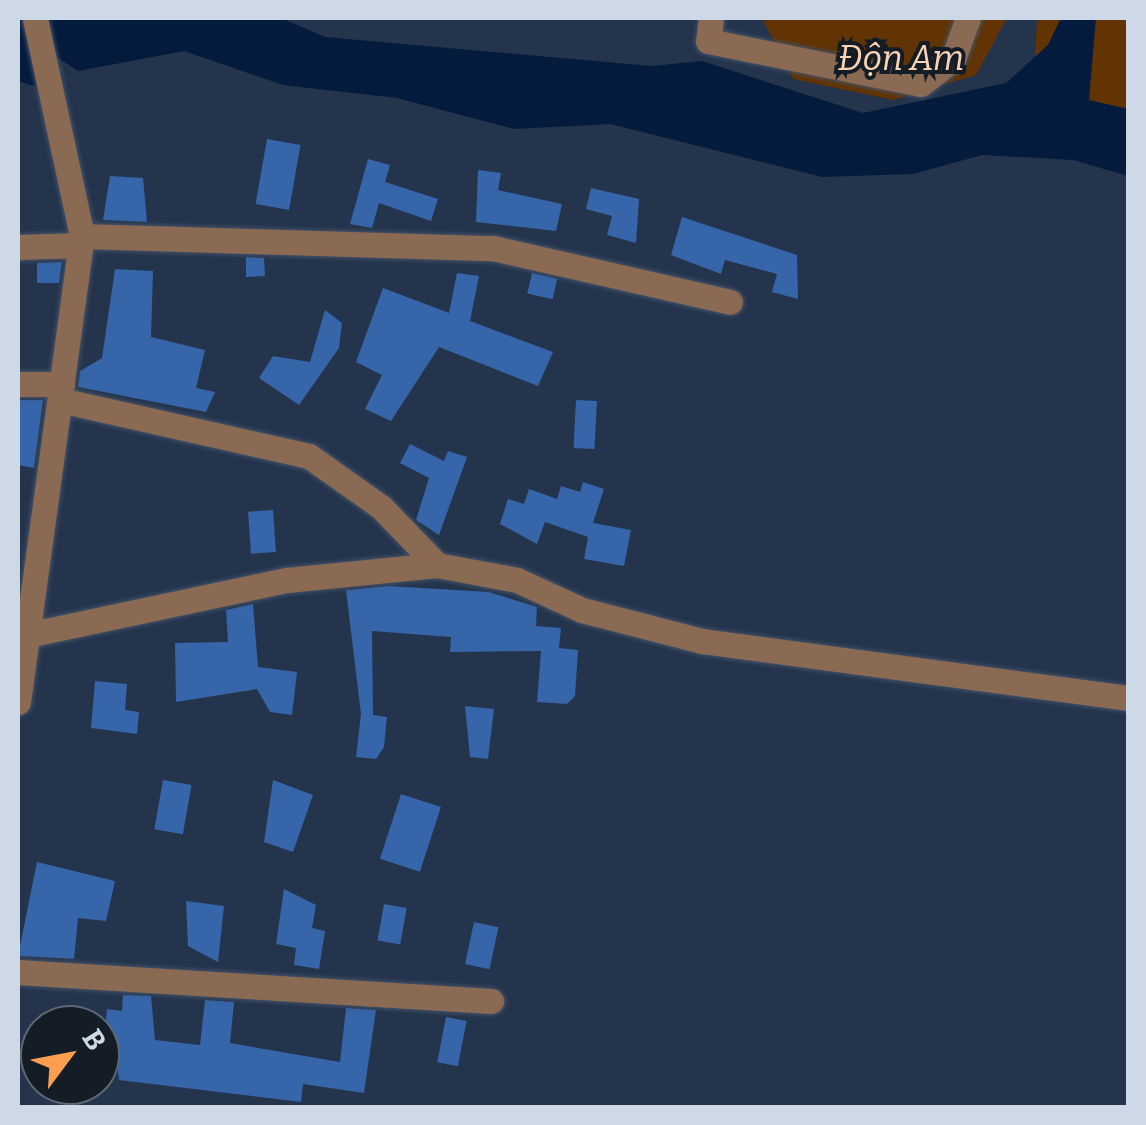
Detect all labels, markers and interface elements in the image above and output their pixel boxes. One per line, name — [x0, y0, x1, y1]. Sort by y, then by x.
park label: Độn Am — [838, 37, 964, 79]
north arrow — [20, 1005, 120, 1105]
text: B — [75, 1023, 113, 1056]

